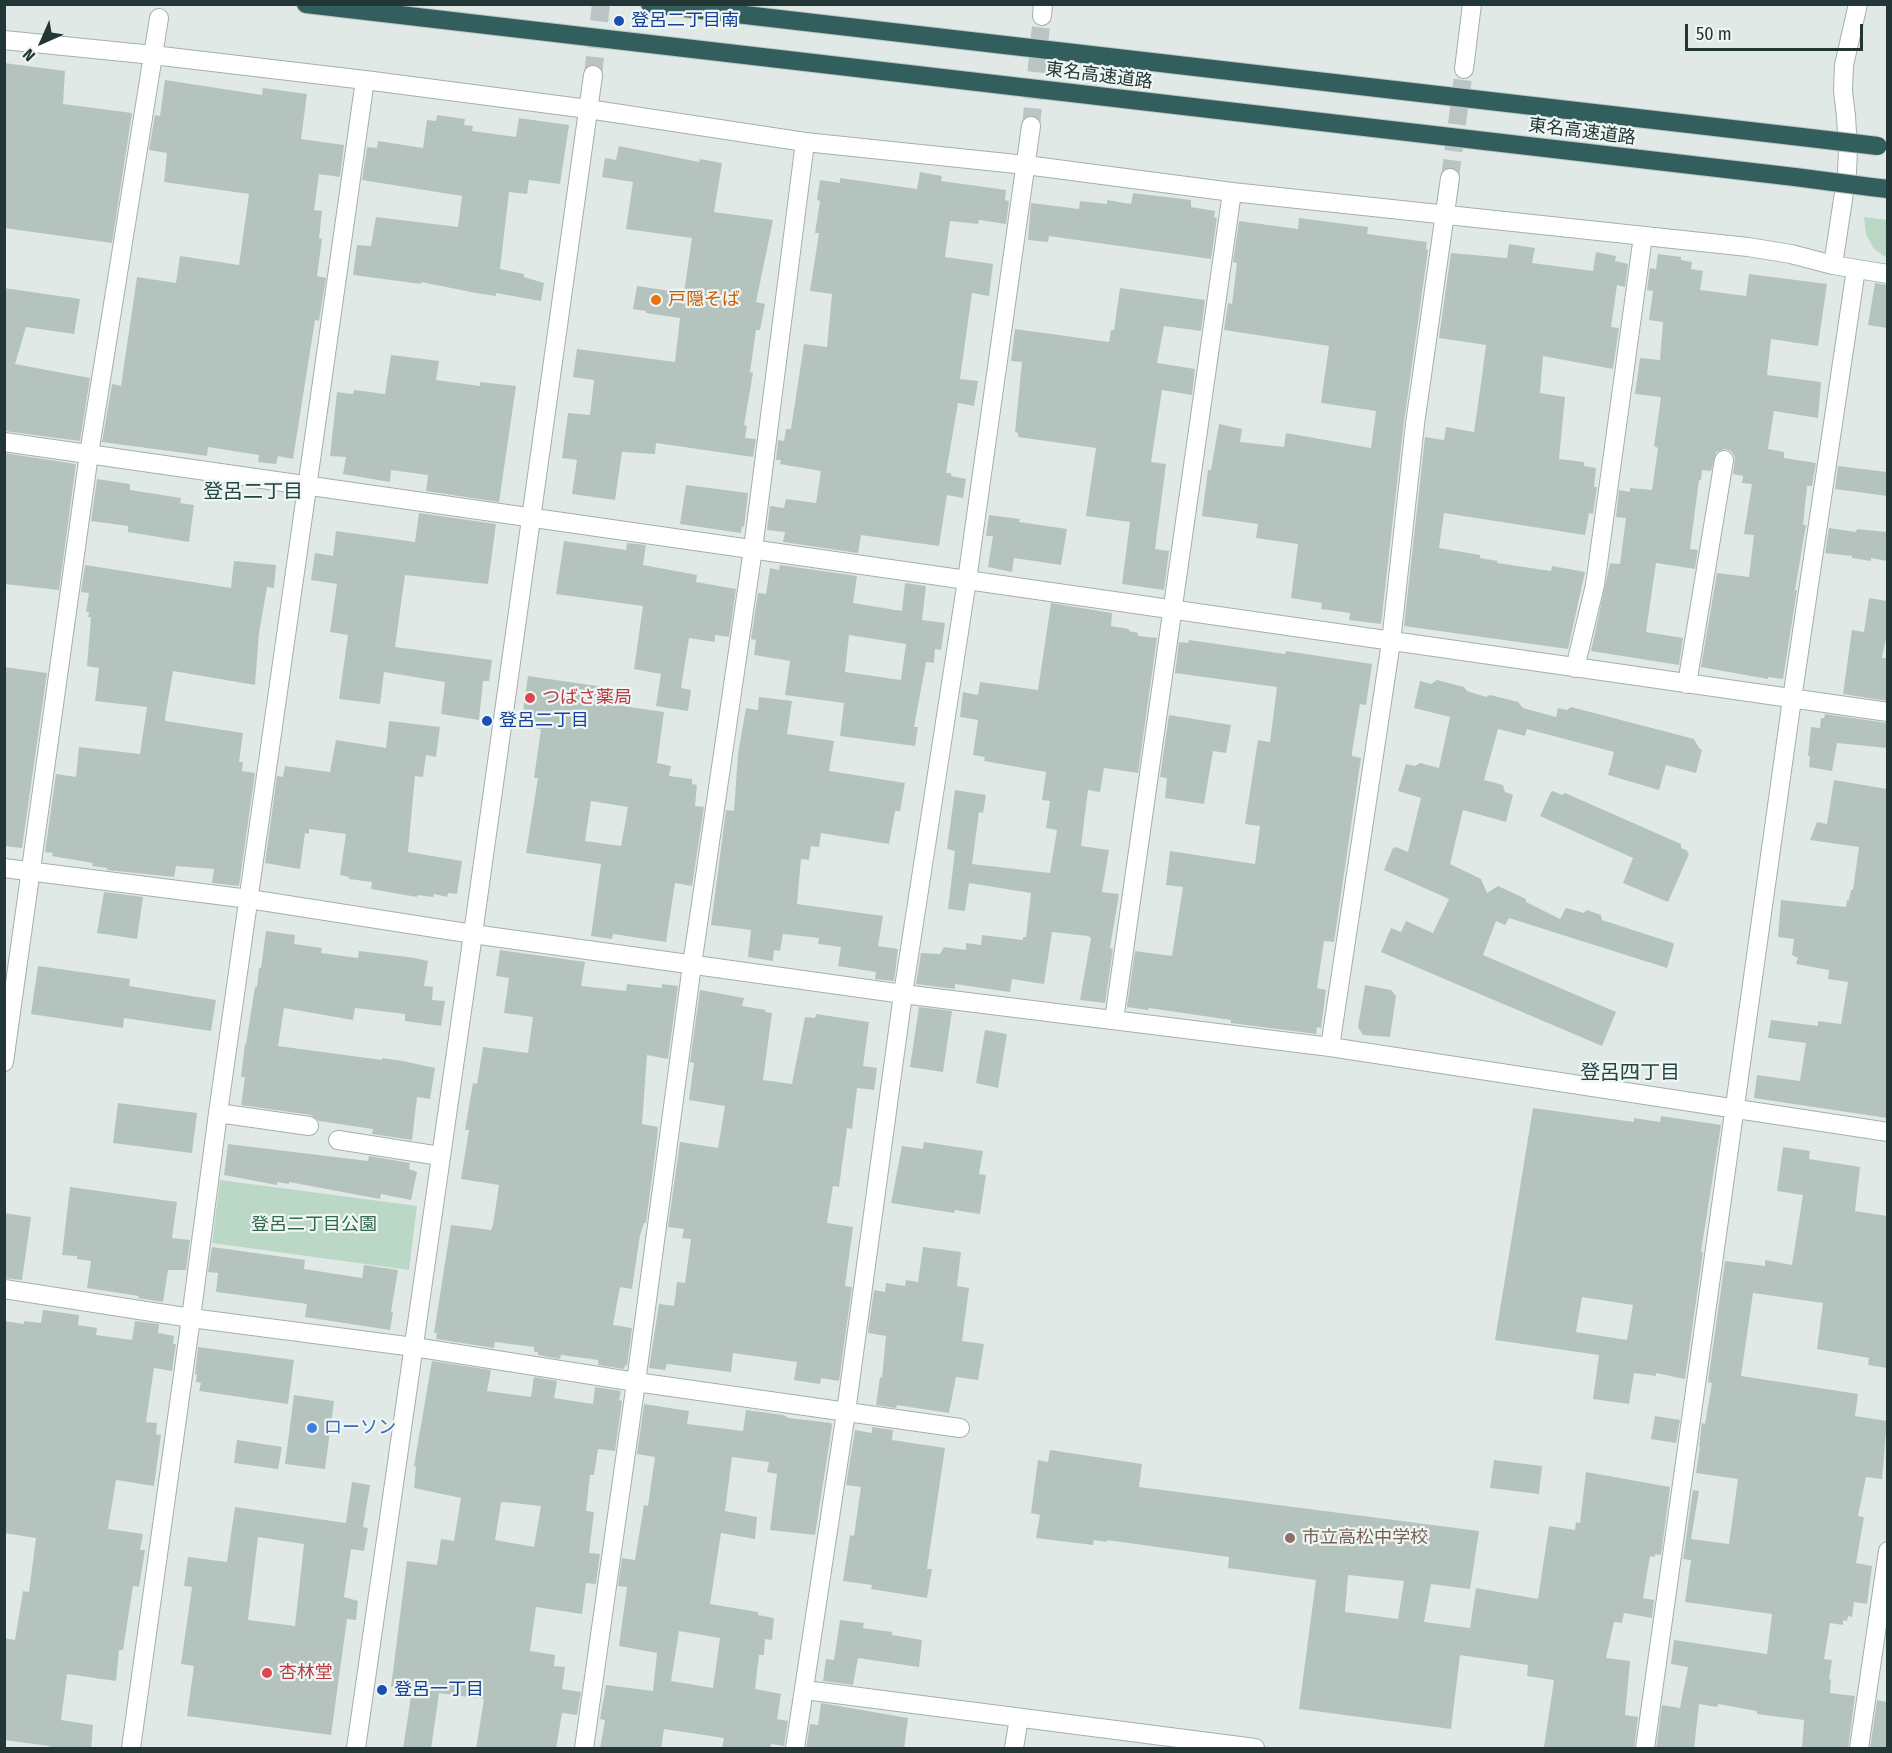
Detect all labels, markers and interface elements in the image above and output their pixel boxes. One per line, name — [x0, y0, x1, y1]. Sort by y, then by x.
place label: 登呂二丁目南 — [631, 10, 739, 32]
north arrow — [12, 12, 72, 72]
scale bar — [1688, 12, 1866, 50]
marker: 登呂二丁目南 — [612, 14, 626, 28]
text: 50 m — [1696, 23, 1732, 45]
text: N — [19, 45, 39, 65]
street label: 東名高速道路 — [1044, 59, 1154, 93]
street label: 東名高速道路 — [1527, 115, 1637, 149]
place label: 戸隠そば — [668, 289, 740, 311]
marker: 戸隠そば — [649, 293, 663, 307]
district label: 登呂二丁目 — [203, 480, 303, 504]
place label: つばさ薬局 — [542, 687, 632, 709]
marker: つばさ薬局 — [523, 691, 537, 705]
place label: 登呂二丁目 — [499, 710, 589, 732]
marker: 登呂二丁目 — [480, 714, 494, 728]
district label: 登呂四丁目 — [1580, 1061, 1680, 1085]
park label: 登呂二丁目公園 — [251, 1214, 377, 1236]
place label: ローソン — [324, 1417, 396, 1439]
marker: ローソン — [305, 1421, 319, 1435]
place label: 市立高松中学校 — [1302, 1527, 1428, 1549]
marker: 市立高松中学校 — [1283, 1531, 1297, 1545]
place label: 杏林堂 — [279, 1662, 333, 1684]
marker: 杏林堂 — [260, 1666, 274, 1680]
place label: 登呂一丁目 — [394, 1679, 484, 1701]
marker: 登呂一丁目 — [375, 1683, 389, 1697]

